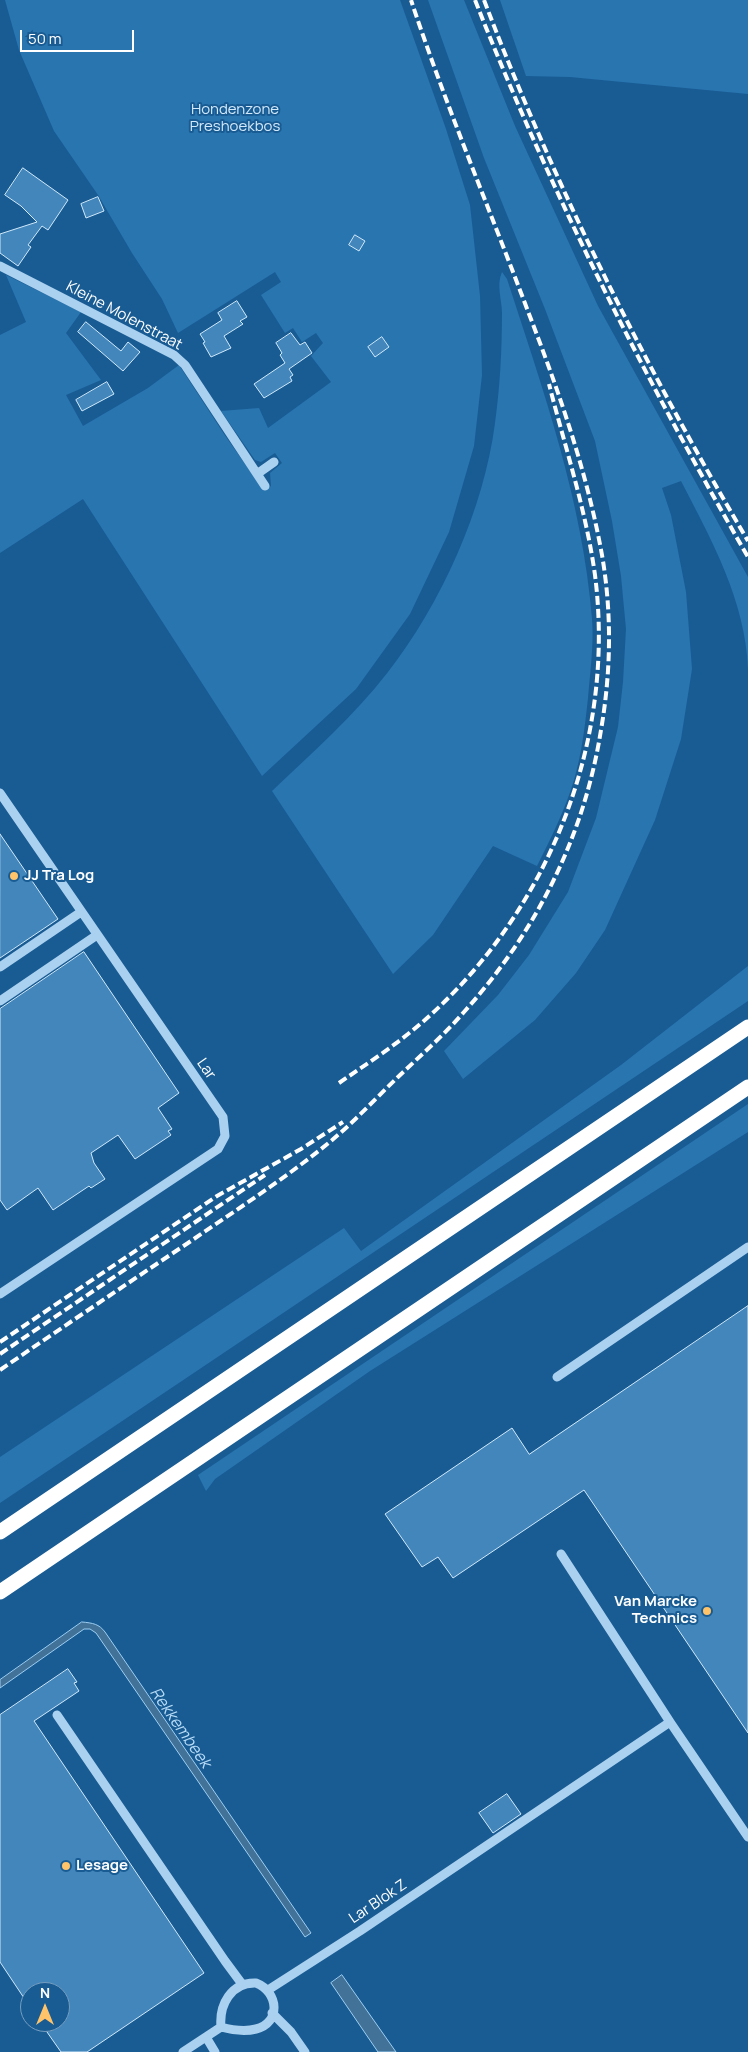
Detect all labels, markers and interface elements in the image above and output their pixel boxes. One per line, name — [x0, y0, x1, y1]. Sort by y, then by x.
scale bar — [22, 20, 136, 52]
text: 50 m — [28, 28, 62, 49]
park label: Hondenzone Preshoekbos — [190, 101, 280, 136]
street label: Kleine Molenstraat — [63, 278, 185, 354]
place label: JJ Tra Log — [24, 867, 94, 885]
marker: JJ Tra Log — [8, 870, 20, 882]
street label: Lar — [192, 1055, 220, 1083]
place label: Van Marcke Technics — [614, 1593, 697, 1628]
marker: Van Marcke Technics — [701, 1605, 713, 1617]
water label: Rekkembeek — [145, 1684, 215, 1772]
place label: Lesage — [76, 1857, 128, 1875]
marker: Lesage — [60, 1860, 72, 1872]
street label: Lar Blok Z — [346, 1876, 410, 1928]
north arrow — [20, 1982, 70, 2032]
text: N — [40, 1983, 50, 2002]

